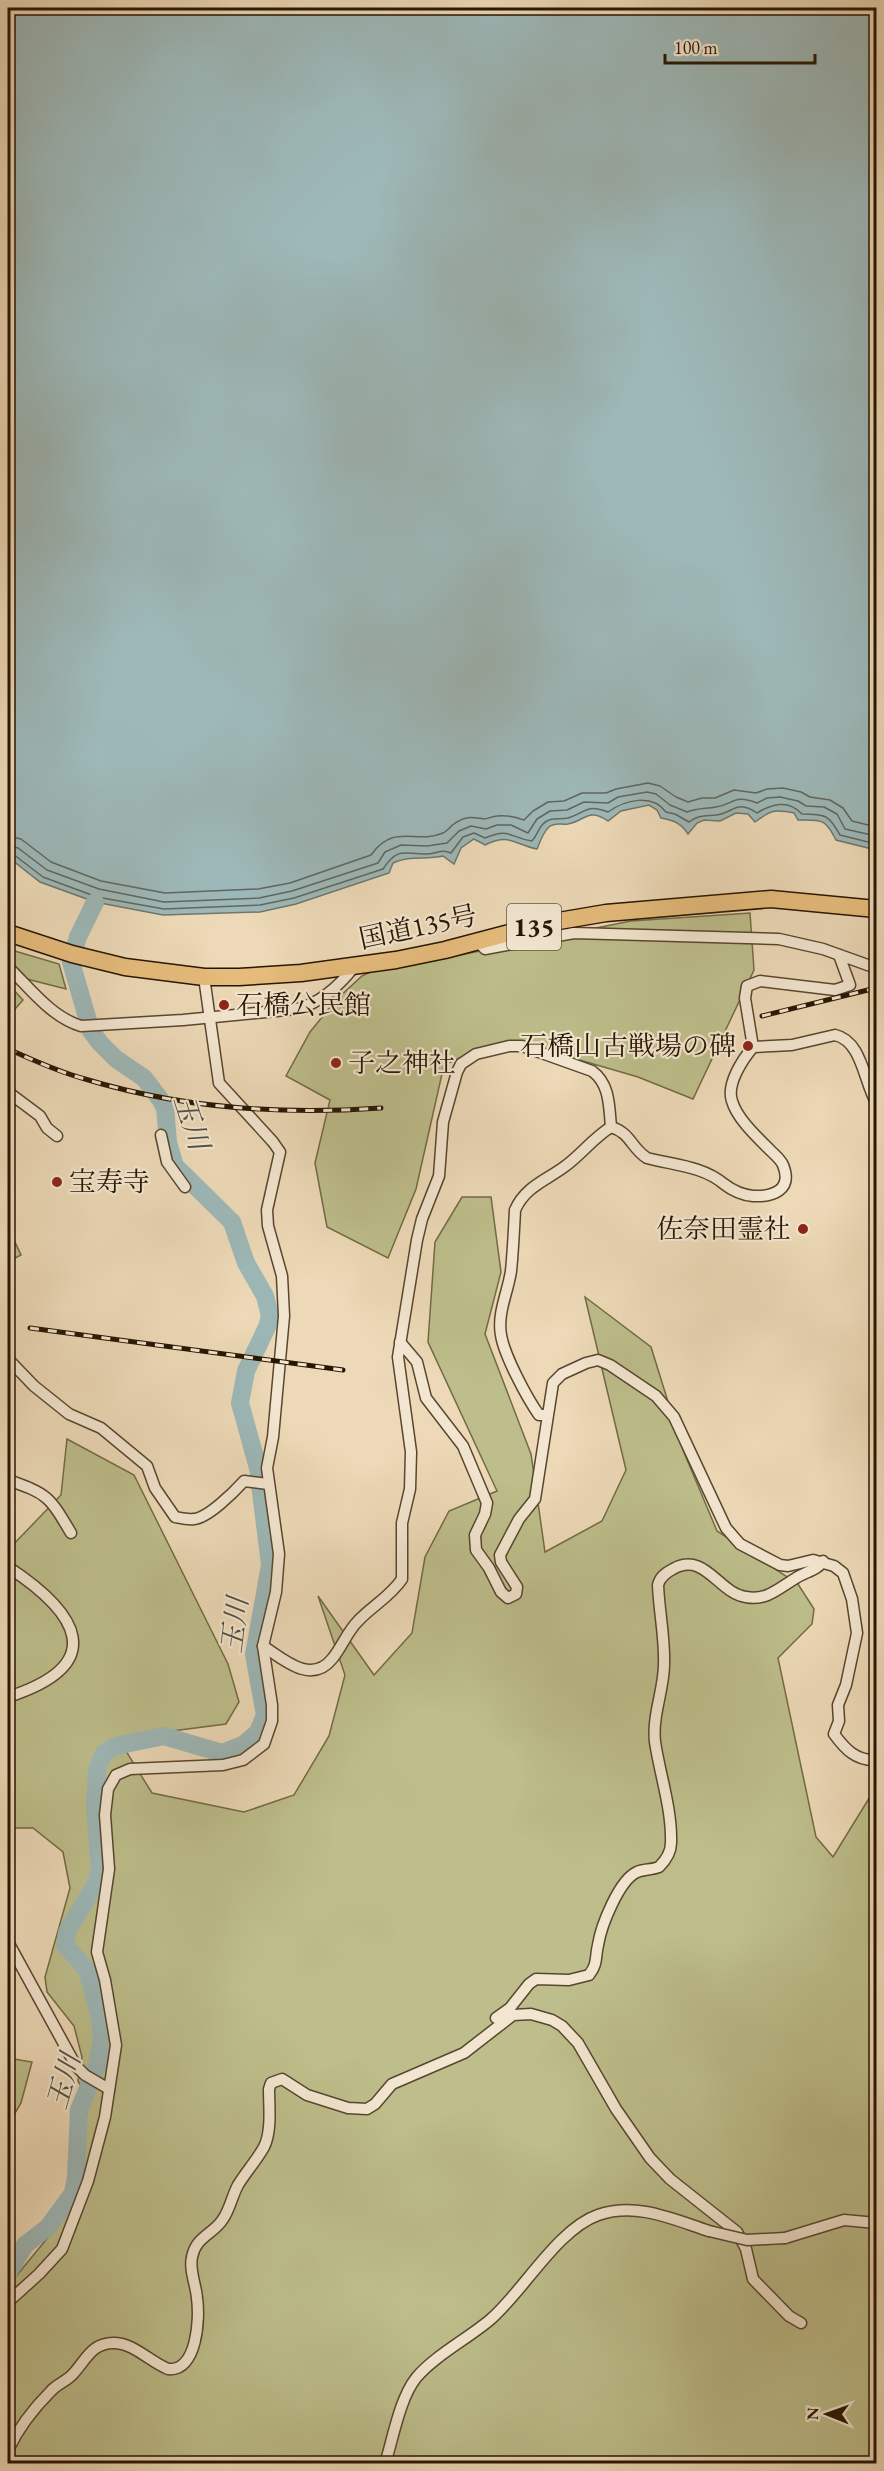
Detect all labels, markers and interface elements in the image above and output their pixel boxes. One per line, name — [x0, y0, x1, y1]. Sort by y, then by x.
scale bar — [665, 27, 815, 65]
text: 100 m — [674, 36, 718, 59]
street label: 国道135号 — [356, 897, 480, 956]
road number: 135 — [507, 904, 561, 950]
place label: 石橋公民館 — [236, 987, 371, 1022]
marker: 石橋公民館 — [217, 998, 231, 1012]
place label: 石橋山古戦場の碑 — [520, 1028, 736, 1063]
marker: 石橋山古戦場の碑 — [741, 1039, 755, 1053]
place label: 子之神社 — [348, 1045, 456, 1080]
marker: 子之神社 — [329, 1056, 343, 1070]
water label: 玉川 — [166, 1090, 219, 1157]
place label: 宝寿寺 — [69, 1164, 150, 1199]
marker: 宝寿寺 — [50, 1175, 64, 1189]
place label: 佐奈田霊社 — [656, 1211, 791, 1246]
marker: 佐奈田霊社 — [796, 1222, 810, 1236]
water label: 玉川 — [213, 1592, 256, 1655]
water label: 玉川 — [38, 2046, 89, 2113]
north arrow — [797, 2384, 857, 2444]
text: N — [802, 2407, 823, 2420]

